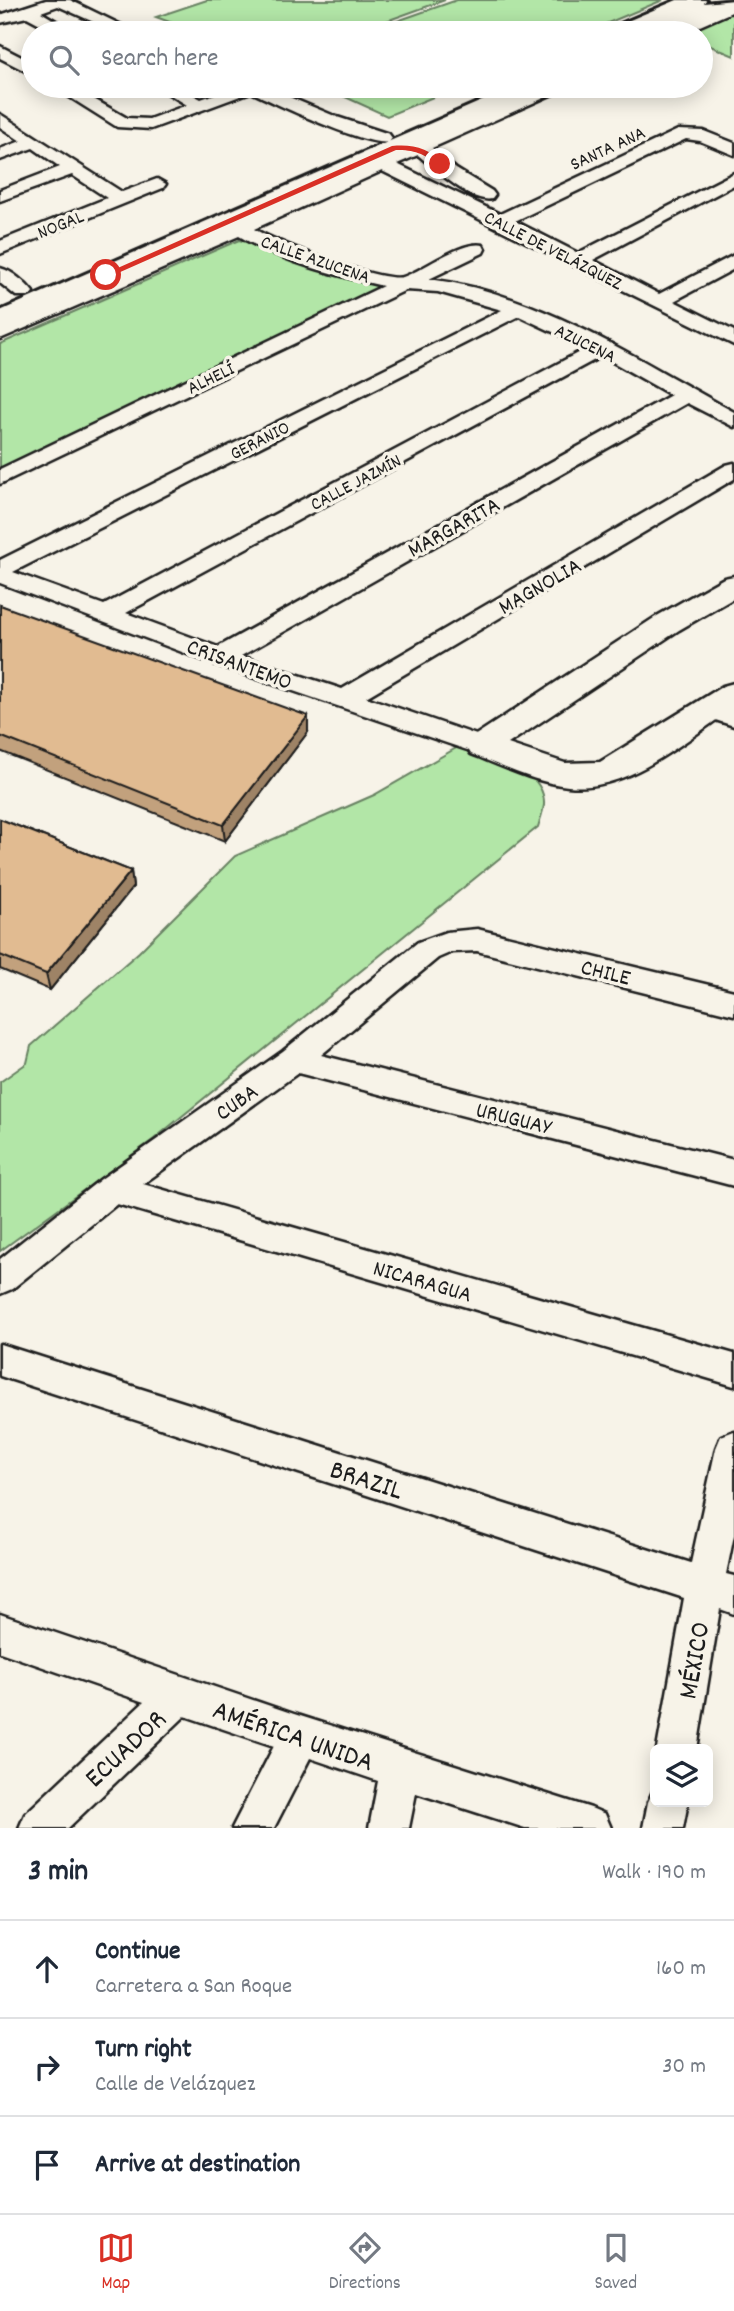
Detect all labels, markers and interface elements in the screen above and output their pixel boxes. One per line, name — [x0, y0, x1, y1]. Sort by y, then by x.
search box — [21, 21, 713, 98]
icon: search — [45, 41, 83, 79]
text: Search here — [101, 41, 219, 78]
street label: SANTA ANA — [566, 121, 651, 179]
route end — [424, 148, 455, 179]
street label: NOGAL — [34, 205, 89, 248]
street label: CALLE DE VELÁZQUEZ — [479, 206, 627, 299]
street label: CALLE AZUCENA — [257, 230, 373, 293]
route start — [90, 259, 121, 290]
street label: AZUCENA — [549, 319, 620, 372]
street label: ALHELÍ — [183, 357, 240, 403]
street label: GERANIO — [226, 416, 295, 469]
street label: CALLE JAZMÍN — [306, 449, 407, 519]
street label: MARGARITA — [402, 490, 507, 568]
street label: MAGNOLIA — [493, 551, 589, 625]
street label: CRISANTEMO — [181, 632, 296, 701]
street label: CHILE — [577, 952, 634, 997]
street label: CUBA — [210, 1077, 266, 1131]
street label: URUGUAY — [472, 1095, 555, 1146]
street label: NICARAGUA — [369, 1254, 475, 1313]
street label: BRAZIL — [324, 1452, 407, 1513]
street label: MÉXICO — [670, 1619, 723, 1703]
street label: AMÉRICA UNIDA — [206, 1692, 378, 1785]
street label: ECUADOR — [77, 1702, 177, 1799]
map controls — [650, 1744, 713, 1807]
button: layers — [650, 1744, 713, 1807]
text: 3 min — [28, 1852, 88, 1895]
text: Walk · 190 m — [602, 1857, 706, 1890]
text: Continue — [95, 1934, 180, 1971]
icon: ahead — [28, 1950, 66, 1988]
text: 160 m — [656, 1953, 706, 1986]
text: Carretera a San Roque — [95, 1971, 292, 2004]
text: Turn right — [95, 2032, 192, 2069]
icon: right — [28, 2048, 66, 2086]
text: 30 m — [662, 2051, 706, 2084]
text: Calle de Velázquez — [95, 2069, 256, 2102]
icon: arrive — [28, 2146, 66, 2184]
text: Arrive at destination — [95, 2147, 300, 2184]
tab: Map — [97, 2229, 135, 2298]
tab: Directions — [329, 2229, 401, 2298]
tab: Saved — [595, 2229, 637, 2298]

